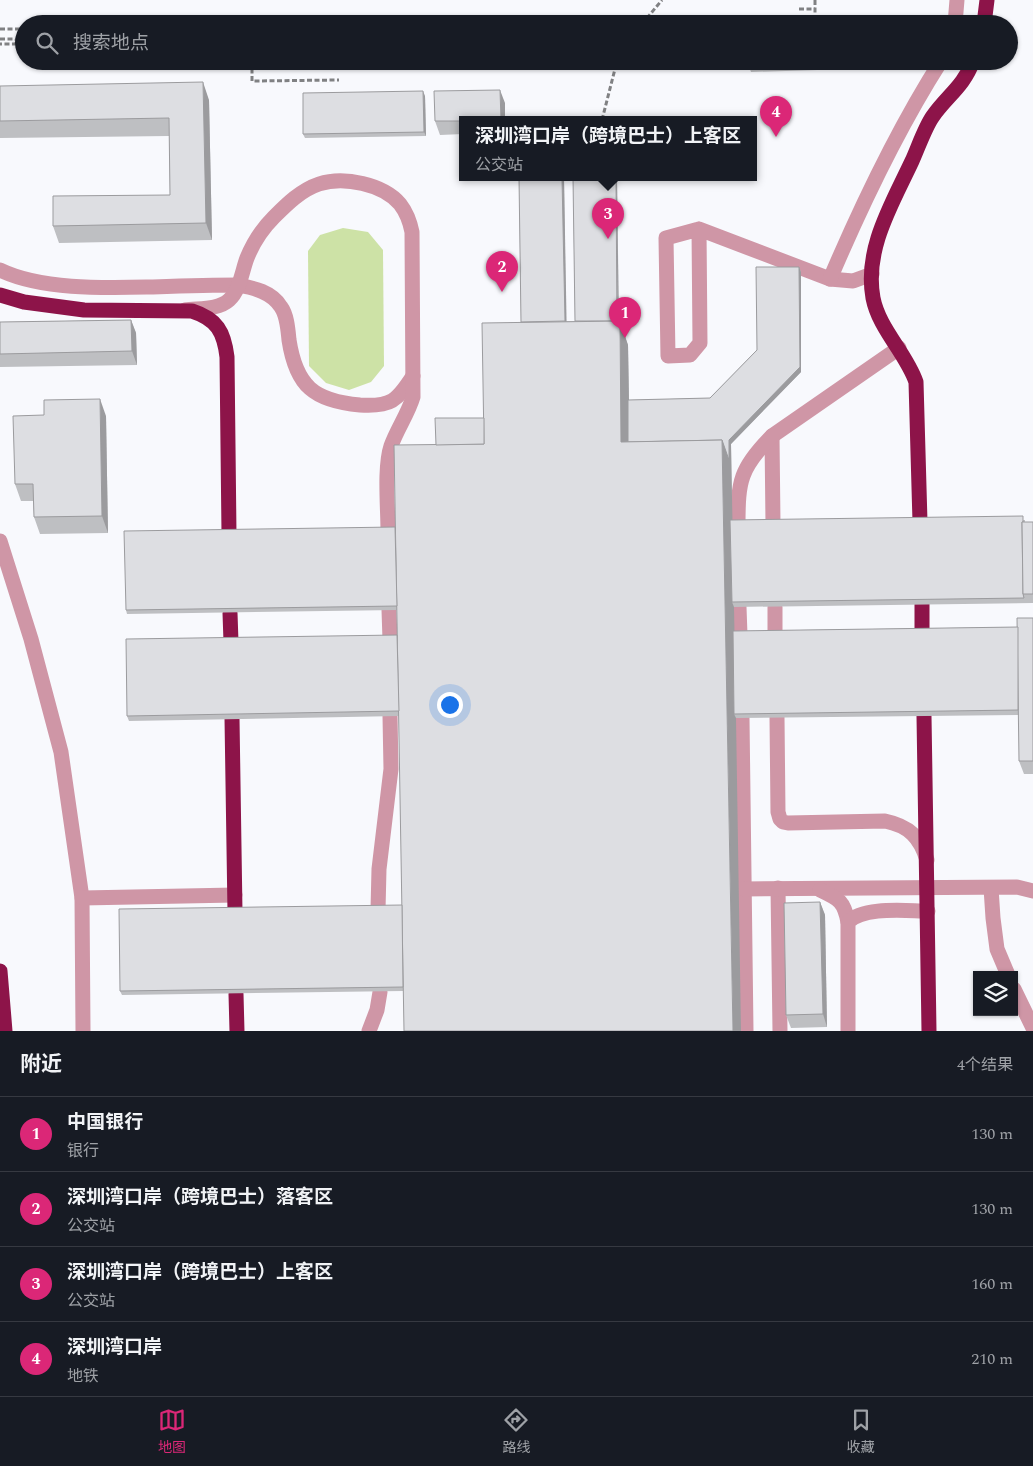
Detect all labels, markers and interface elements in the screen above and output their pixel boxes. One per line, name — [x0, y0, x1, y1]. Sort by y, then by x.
search box — [15, 15, 1018, 70]
icon: search — [33, 29, 61, 57]
text: 搜索地点 — [73, 29, 149, 58]
pin: 4 — [760, 96, 792, 137]
popup — [459, 116, 757, 181]
text: 深圳湾口岸（跨境巴士）上客区 — [475, 122, 741, 151]
text: 公交站 — [475, 153, 523, 177]
pin: 3 — [592, 198, 624, 239]
pin: 2 — [486, 251, 518, 292]
pin: 1 — [609, 297, 641, 338]
your location — [437, 692, 463, 718]
map controls — [973, 971, 1018, 1016]
button: layers — [973, 971, 1018, 1016]
text: 附近 — [20, 1049, 62, 1081]
text: 4个结果 — [957, 1053, 1013, 1077]
text: 中国银行 — [67, 1108, 143, 1137]
text: 1 — [32, 1122, 40, 1146]
text: 130 m — [971, 1122, 1013, 1146]
text: 银行 — [67, 1139, 99, 1163]
text: 深圳湾口岸（跨境巴士）落客区 — [67, 1183, 333, 1212]
text: 2 — [32, 1197, 40, 1221]
text: 130 m — [971, 1197, 1013, 1221]
text: 公交站 — [67, 1214, 115, 1238]
text: 深圳湾口岸（跨境巴士）上客区 — [67, 1258, 333, 1287]
text: 3 — [32, 1272, 40, 1296]
text: 160 m — [971, 1272, 1013, 1296]
text: 公交站 — [67, 1289, 115, 1313]
text: 深圳湾口岸 — [67, 1333, 162, 1362]
text: 4 — [32, 1347, 40, 1371]
text: 210 m — [971, 1347, 1013, 1371]
text: 地铁 — [67, 1364, 99, 1388]
tab: 地图 — [158, 1406, 186, 1458]
tab: 路线 — [502, 1406, 530, 1458]
tab: 收藏 — [847, 1406, 875, 1458]

